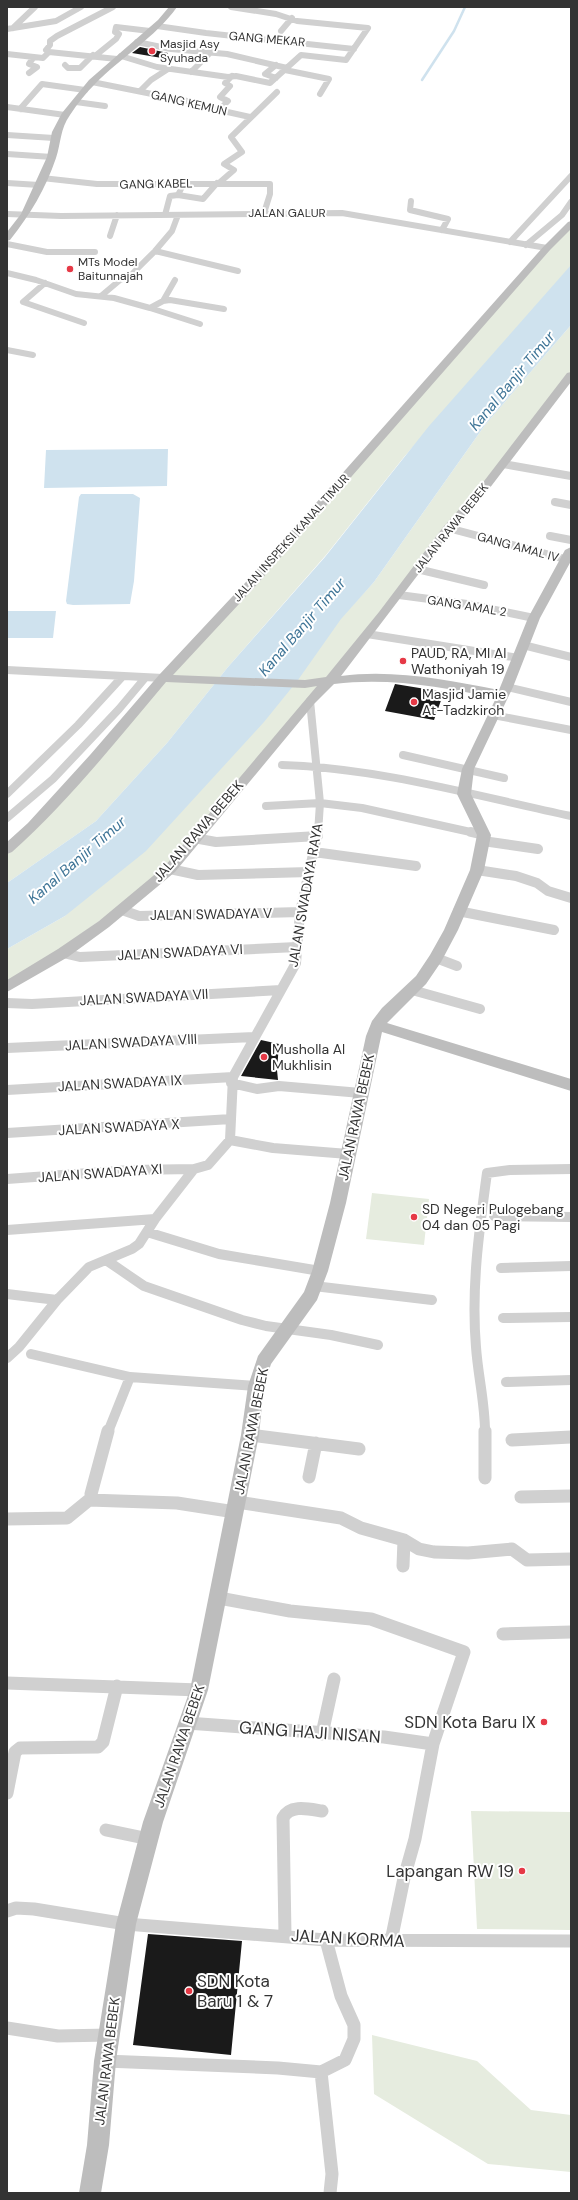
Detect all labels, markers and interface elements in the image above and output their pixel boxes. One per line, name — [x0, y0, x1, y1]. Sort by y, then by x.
street label: GANG MEKAR — [228, 28, 306, 50]
place label: Masjid Asy Syuhada — [160, 36, 220, 66]
marker: Masjid Asy Syuhada — [147, 46, 157, 56]
street label: GANG KEMUN — [149, 86, 229, 120]
street label: GANG KABEL — [119, 175, 193, 193]
street label: JALAN GALUR — [248, 205, 326, 221]
place label: MTs Model Baitunnajah — [78, 254, 143, 284]
marker: MTs Model Baitunnajah — [65, 264, 75, 274]
water label: Kanal Banjir Timur — [465, 327, 560, 435]
street label: JALAN INSPEKSI KANAL TIMUR — [229, 471, 353, 605]
street label: JALAN RAWA BEBEK — [410, 480, 492, 576]
street label: GANG AMAL IV — [475, 528, 561, 566]
water label: Kanal Banjir Timur — [254, 573, 350, 680]
street label: GANG AMAL 2 — [426, 592, 508, 620]
place label: PAUD, RA, MI Al Wathoniyah 19 — [411, 644, 506, 678]
marker: PAUD, RA, MI Al Wathoniyah 19 — [398, 656, 408, 666]
place label: Masjid Jamie At-Tadzkiroh — [422, 685, 506, 719]
marker: Masjid Jamie At-Tadzkiroh — [409, 697, 419, 707]
street label: JALAN RAWA BEBEK — [149, 776, 247, 886]
water label: Kanal Banjir Timur — [24, 812, 131, 908]
street label: JALAN SWADAYA RAYA — [283, 822, 327, 968]
street label: JALAN SWADAYA V — [150, 904, 273, 924]
street label: JALAN SWADAYA VI — [117, 940, 243, 964]
street label: JALAN SWADAYA VII — [79, 985, 209, 1009]
street label: JALAN SWADAYA VIII — [65, 1030, 197, 1054]
place label: Musholla Al Mukhlisin — [272, 1040, 345, 1074]
marker: Musholla Al Mukhlisin — [259, 1052, 269, 1062]
street label: JALAN RAWA BEBEK — [334, 1052, 378, 1182]
street label: JALAN SWADAYA IX — [57, 1071, 183, 1095]
street label: JALAN SWADAYA X — [58, 1115, 180, 1139]
street label: JALAN SWADAYA XI — [37, 1160, 163, 1186]
place label: SD Negeri Pulogebang 04 dan 05 Pagi — [422, 1200, 564, 1234]
marker: SD Negeri Pulogebang 04 dan 05 Pagi — [409, 1212, 419, 1222]
street label: JALAN RAWA BEBEK — [230, 1366, 272, 1496]
street label: JALAN RAWA BEBEK — [149, 1682, 209, 1810]
place label: SDN Kota Baru IX — [404, 1711, 536, 1733]
street label: GANG HAJI NISAN — [238, 1716, 382, 1748]
marker: SDN Kota Baru IX — [539, 1717, 549, 1727]
place label: Lapangan RW 19 — [386, 1860, 514, 1882]
marker: Lapangan RW 19 — [517, 1866, 527, 1876]
street label: JALAN KORMA — [291, 1924, 405, 1952]
place label: SDN Kota Baru 1 & 7 — [197, 1970, 273, 2012]
marker: SDN Kota Baru 1 & 7 — [184, 1986, 194, 1996]
street label: JALAN RAWA BEBEK — [90, 1996, 124, 2126]

